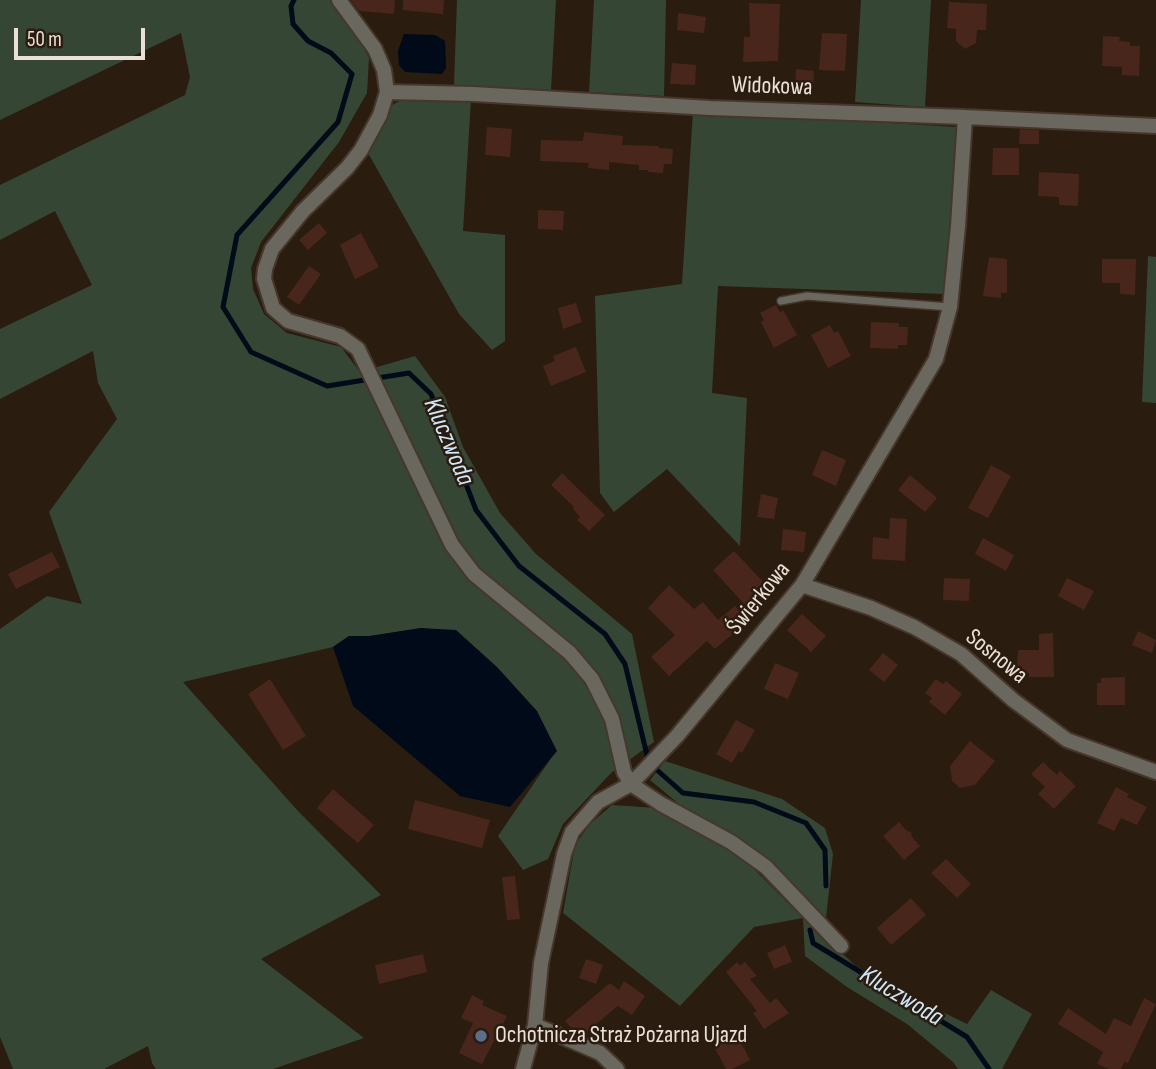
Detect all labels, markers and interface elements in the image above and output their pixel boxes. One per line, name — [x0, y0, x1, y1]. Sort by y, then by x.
scale bar — [18, 14, 149, 58]
text: 50 m — [27, 27, 62, 52]
street label: Widokowa — [731, 71, 813, 103]
water label: Kluczwoda — [416, 394, 480, 490]
street label: Świerkowa — [721, 557, 797, 641]
street label: Sosnowa — [959, 623, 1033, 691]
water label: Kluczwoda — [853, 960, 949, 1034]
place label: Ochotnicza Straż Pożarna Ujazd — [495, 1022, 747, 1050]
marker: Ochotnicza Straż Pożarna Ujazd — [473, 1028, 489, 1044]

